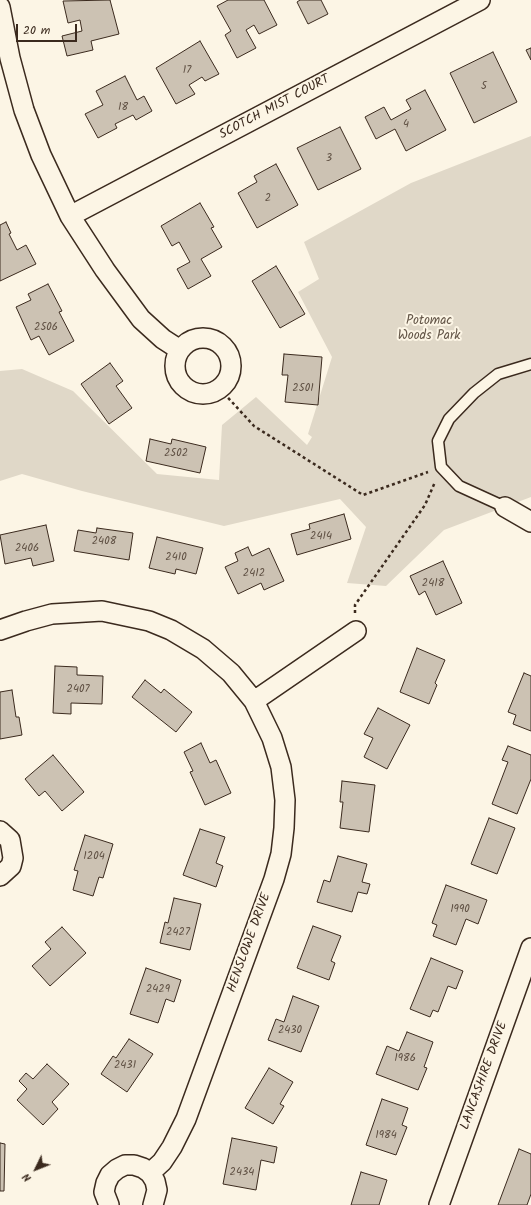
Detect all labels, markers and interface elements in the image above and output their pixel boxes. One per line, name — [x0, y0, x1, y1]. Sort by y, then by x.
scale bar — [18, 16, 79, 42]
text: 20 m — [23, 21, 50, 40]
house number: 17 — [183, 64, 191, 78]
street label: SCOTCH MIST COURT — [217, 72, 333, 144]
house number: 5 — [481, 80, 487, 94]
house number: 18 — [118, 101, 128, 115]
house number: 4 — [403, 118, 409, 132]
house number: 3 — [326, 152, 332, 166]
house number: 2 — [265, 192, 271, 206]
park label: Potomac Woods Park — [398, 314, 460, 345]
house number: 2506 — [34, 321, 58, 335]
house number: 2501 — [292, 382, 314, 396]
house number: 2502 — [164, 447, 188, 461]
house number: 2414 — [310, 530, 332, 544]
house number: 2408 — [92, 535, 116, 549]
house number: 2406 — [15, 542, 39, 556]
house number: 2410 — [165, 551, 187, 565]
house number: 2412 — [243, 567, 265, 581]
house number: 2418 — [422, 577, 444, 591]
house number: 2407 — [66, 683, 90, 697]
house number: 1204 — [83, 850, 105, 864]
street label: HENSLOWE DRIVE — [225, 891, 275, 995]
house number: 1990 — [450, 903, 470, 917]
house number: 2427 — [166, 926, 190, 940]
house number: 2429 — [146, 983, 170, 997]
street label: LANCASHIRE DRIVE — [458, 1020, 512, 1132]
house number: 2430 — [278, 1024, 302, 1038]
house number: 1986 — [394, 1052, 416, 1066]
house number: 2431 — [114, 1059, 136, 1073]
house number: 1984 — [375, 1129, 397, 1143]
north arrow — [16, 1149, 56, 1189]
house number: 2434 — [230, 1166, 254, 1180]
text: N — [18, 1169, 36, 1186]

